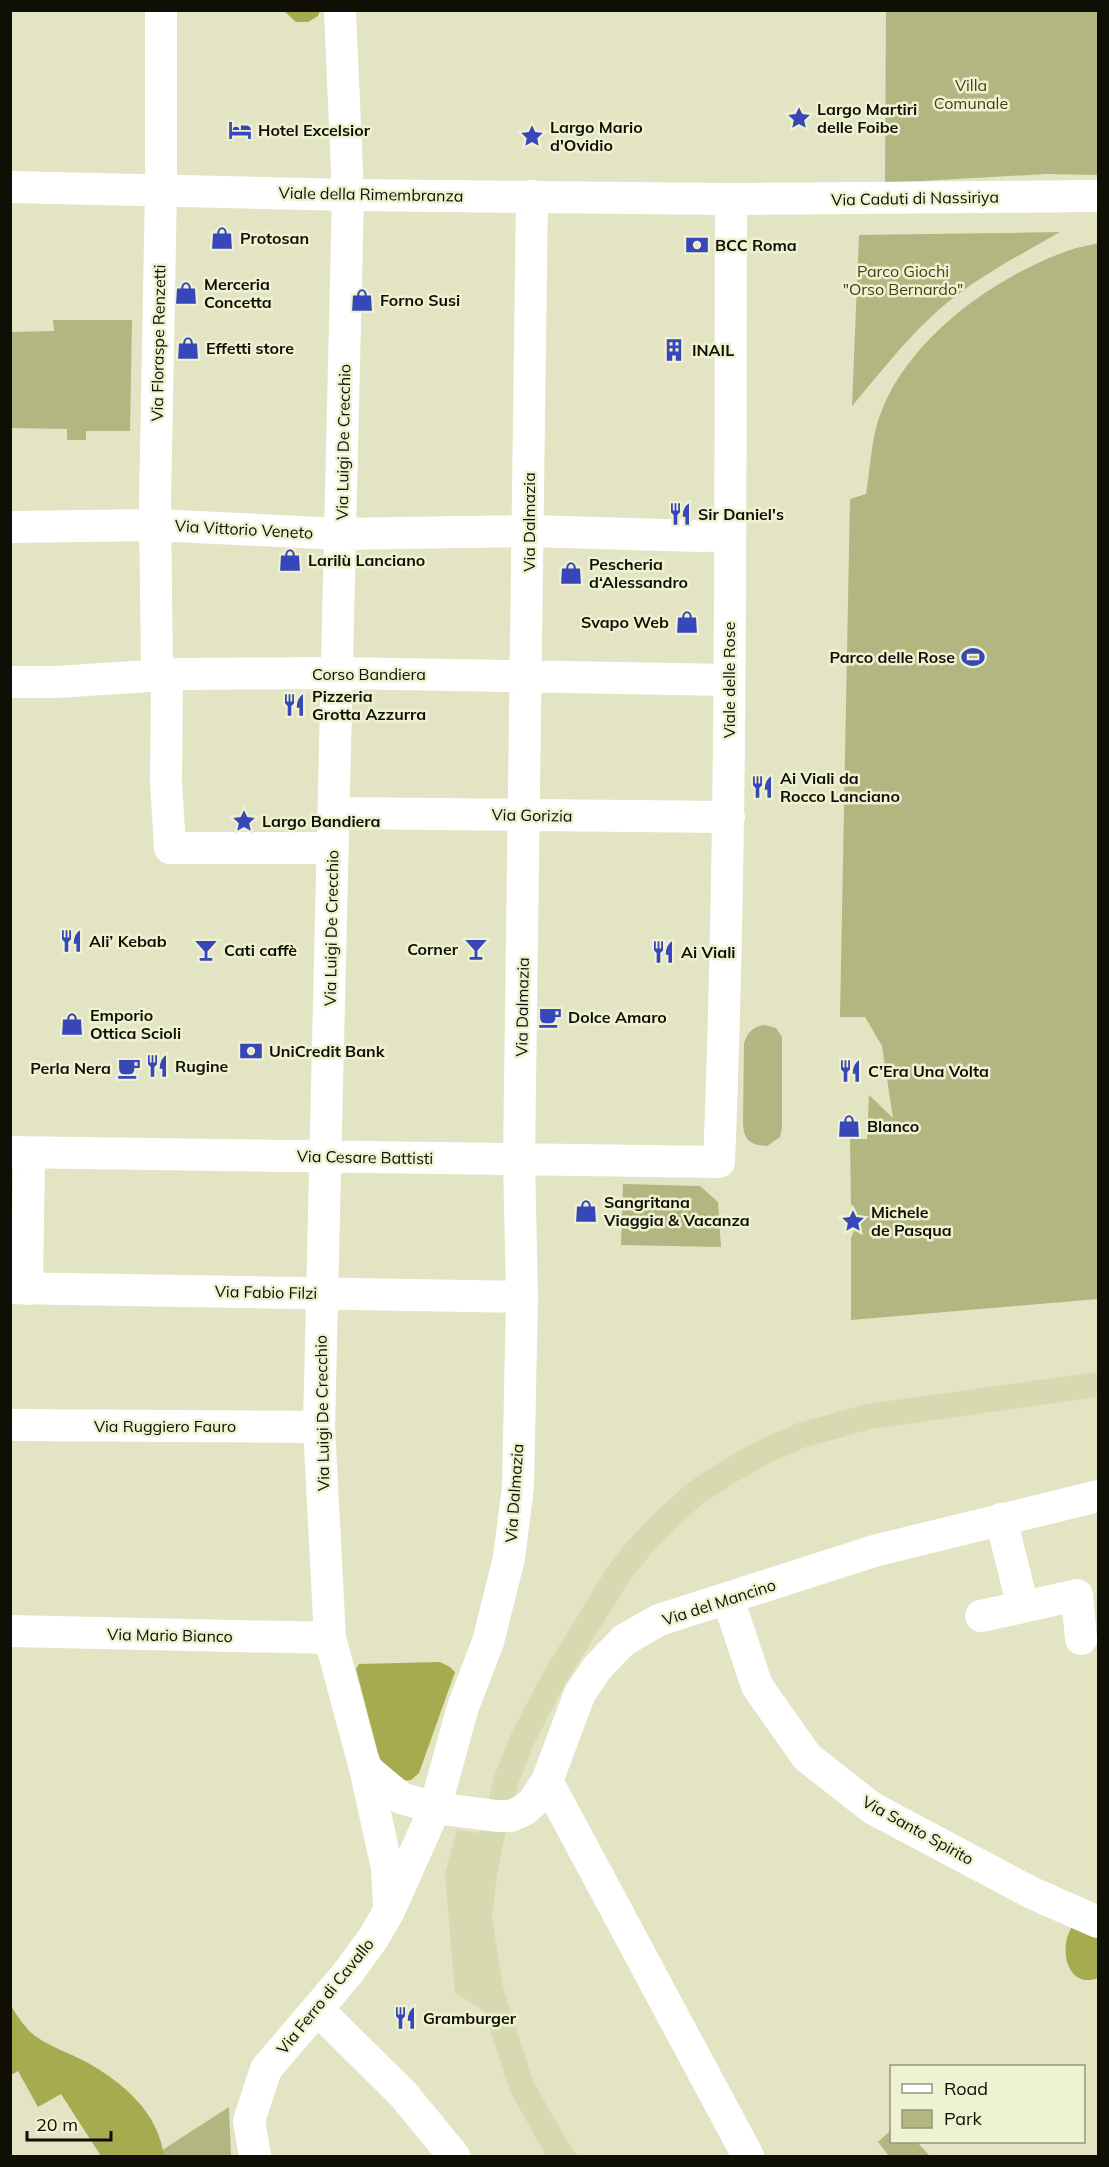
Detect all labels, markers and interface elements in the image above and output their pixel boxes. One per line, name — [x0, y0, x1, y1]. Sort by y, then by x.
park label: Villa Comunale — [934, 75, 1008, 113]
place label: Largo Martiri delle Foibe — [817, 99, 917, 137]
place icon: Largo Martiri delle Foibe — [786, 105, 812, 131]
hotel icon: Hotel Excelsior — [227, 117, 253, 143]
place label: Largo Mario d'Ovidio — [550, 117, 643, 155]
place label: Hotel Excelsior — [258, 120, 371, 140]
place icon: Largo Mario d'Ovidio — [519, 123, 545, 149]
street label: Viale della Rimembranza — [278, 182, 464, 206]
street label: Via Caduti di Nassiriya — [831, 187, 999, 209]
shop icon: Protosan — [209, 225, 235, 251]
place label: Protosan — [240, 228, 309, 248]
bank icon: BCC Roma — [684, 232, 710, 258]
place label: BCC Roma — [715, 235, 797, 255]
park label: Parco Giochi "Orso Bernardo" — [843, 261, 963, 299]
street label: Via Floraspe Renzetti — [147, 264, 169, 422]
place label: Merceria Concetta — [204, 274, 272, 312]
shop icon: Merceria Concetta — [173, 280, 199, 306]
shop icon: Forno Susi — [349, 287, 375, 313]
place label: Forno Susi — [380, 290, 460, 310]
shop icon: Effetti store — [175, 335, 201, 361]
building icon: INAIL — [661, 337, 687, 363]
place label: Effetti store — [206, 338, 294, 358]
place label: INAIL — [692, 340, 734, 360]
street label: Via Luigi De Crecchio — [332, 364, 354, 520]
street label: Via Dalmazia — [519, 472, 539, 572]
restaurant icon: Sir Daniel's — [667, 501, 693, 527]
place label: Sir Daniel's — [698, 504, 784, 524]
street label: Via Vittorio Veneto — [174, 515, 314, 543]
shop icon: Larilù Lanciano — [277, 547, 303, 573]
place label: Larilù Lanciano — [308, 550, 425, 570]
place label: Pescheria d‘Alessandro — [589, 554, 688, 592]
shop icon: Pescheria d‘Alessandro — [558, 560, 584, 586]
shop icon: Svapo Web — [674, 609, 700, 635]
place label: Svapo Web — [581, 612, 669, 632]
street label: Viale delle Rose — [719, 622, 739, 738]
sports icon: Parco delle Rose — [960, 644, 986, 670]
place label: Parco delle Rose — [829, 647, 955, 667]
street label: Corso Bandiera — [312, 664, 426, 684]
place label: Pizzeria Grotta Azzurra — [312, 686, 426, 724]
restaurant icon: Pizzeria Grotta Azzurra — [281, 692, 307, 718]
place label: Ai Viali da Rocco Lanciano — [780, 768, 900, 806]
restaurant icon: Ai Viali da Rocco Lanciano — [749, 774, 775, 800]
street label: Via Gorizia — [491, 804, 573, 826]
place icon: Largo Bandiera — [231, 808, 257, 834]
place label: Largo Bandiera — [262, 811, 380, 831]
street label: Via Luigi De Crecchio — [320, 850, 342, 1006]
restaurant icon: Ali’ Kebab — [58, 928, 84, 954]
place label: Ali’ Kebab — [89, 931, 167, 951]
bar icon: Corner — [463, 936, 489, 962]
bar icon: Cati caffè — [193, 937, 219, 963]
place label: Corner — [407, 939, 459, 959]
restaurant icon: Ai Viali — [650, 939, 676, 965]
place label: Cati caffè — [224, 940, 297, 960]
place label: Ai Viali — [681, 942, 736, 962]
street label: Via Dalmazia — [511, 957, 533, 1057]
cafe icon: Dolce Amaro — [537, 1004, 563, 1030]
place label: Emporio Ottica Scioli — [90, 1005, 181, 1043]
place label: Dolce Amaro — [568, 1007, 667, 1027]
shop icon: Emporio Ottica Scioli — [59, 1011, 85, 1037]
bank icon: UniCredit Bank — [238, 1038, 264, 1064]
place label: UniCredit Bank — [269, 1041, 386, 1061]
restaurant icon: Rugine — [144, 1053, 170, 1079]
cafe icon: Perla Nera — [116, 1055, 142, 1081]
place label: Rugine — [175, 1056, 229, 1076]
place label: Perla Nera — [30, 1058, 111, 1078]
restaurant icon: C’Era Una Volta — [837, 1058, 863, 1084]
place label: C’Era Una Volta — [868, 1061, 989, 1081]
shop icon: Blanco — [836, 1113, 862, 1139]
place label: Blanco — [867, 1116, 919, 1136]
street label: Via Cesare Battisti — [297, 1146, 433, 1168]
place label: Sangritana Viaggia & Vacanza — [603, 1192, 750, 1230]
shop icon: Sangritana Viaggia & Vacanza — [573, 1198, 599, 1224]
place label: Michele de Pasqua — [871, 1202, 952, 1240]
place icon: Michele de Pasqua — [840, 1208, 866, 1234]
street label: Via Fabio Filzi — [215, 1281, 317, 1303]
street label: Via Luigi De Crecchio — [311, 1335, 333, 1491]
street label: Via Ruggiero Fauro — [94, 1416, 236, 1436]
street label: Via Dalmazia — [501, 1443, 527, 1543]
street label: Via del Mancino — [660, 1574, 778, 1630]
street label: Via Mario Bianco — [107, 1624, 233, 1646]
street label: Via Santo Spirito — [859, 1791, 977, 1869]
street label: Via Ferro di Cavallo — [272, 1934, 378, 2058]
restaurant icon: Gramburger — [392, 2005, 418, 2031]
place label: Gramburger — [423, 2008, 517, 2028]
legend — [890, 2065, 1085, 2143]
text: Road — [944, 2077, 988, 2100]
scale bar — [27, 2104, 111, 2142]
text: Park — [944, 2107, 983, 2130]
text: 20 m — [36, 2113, 78, 2136]

